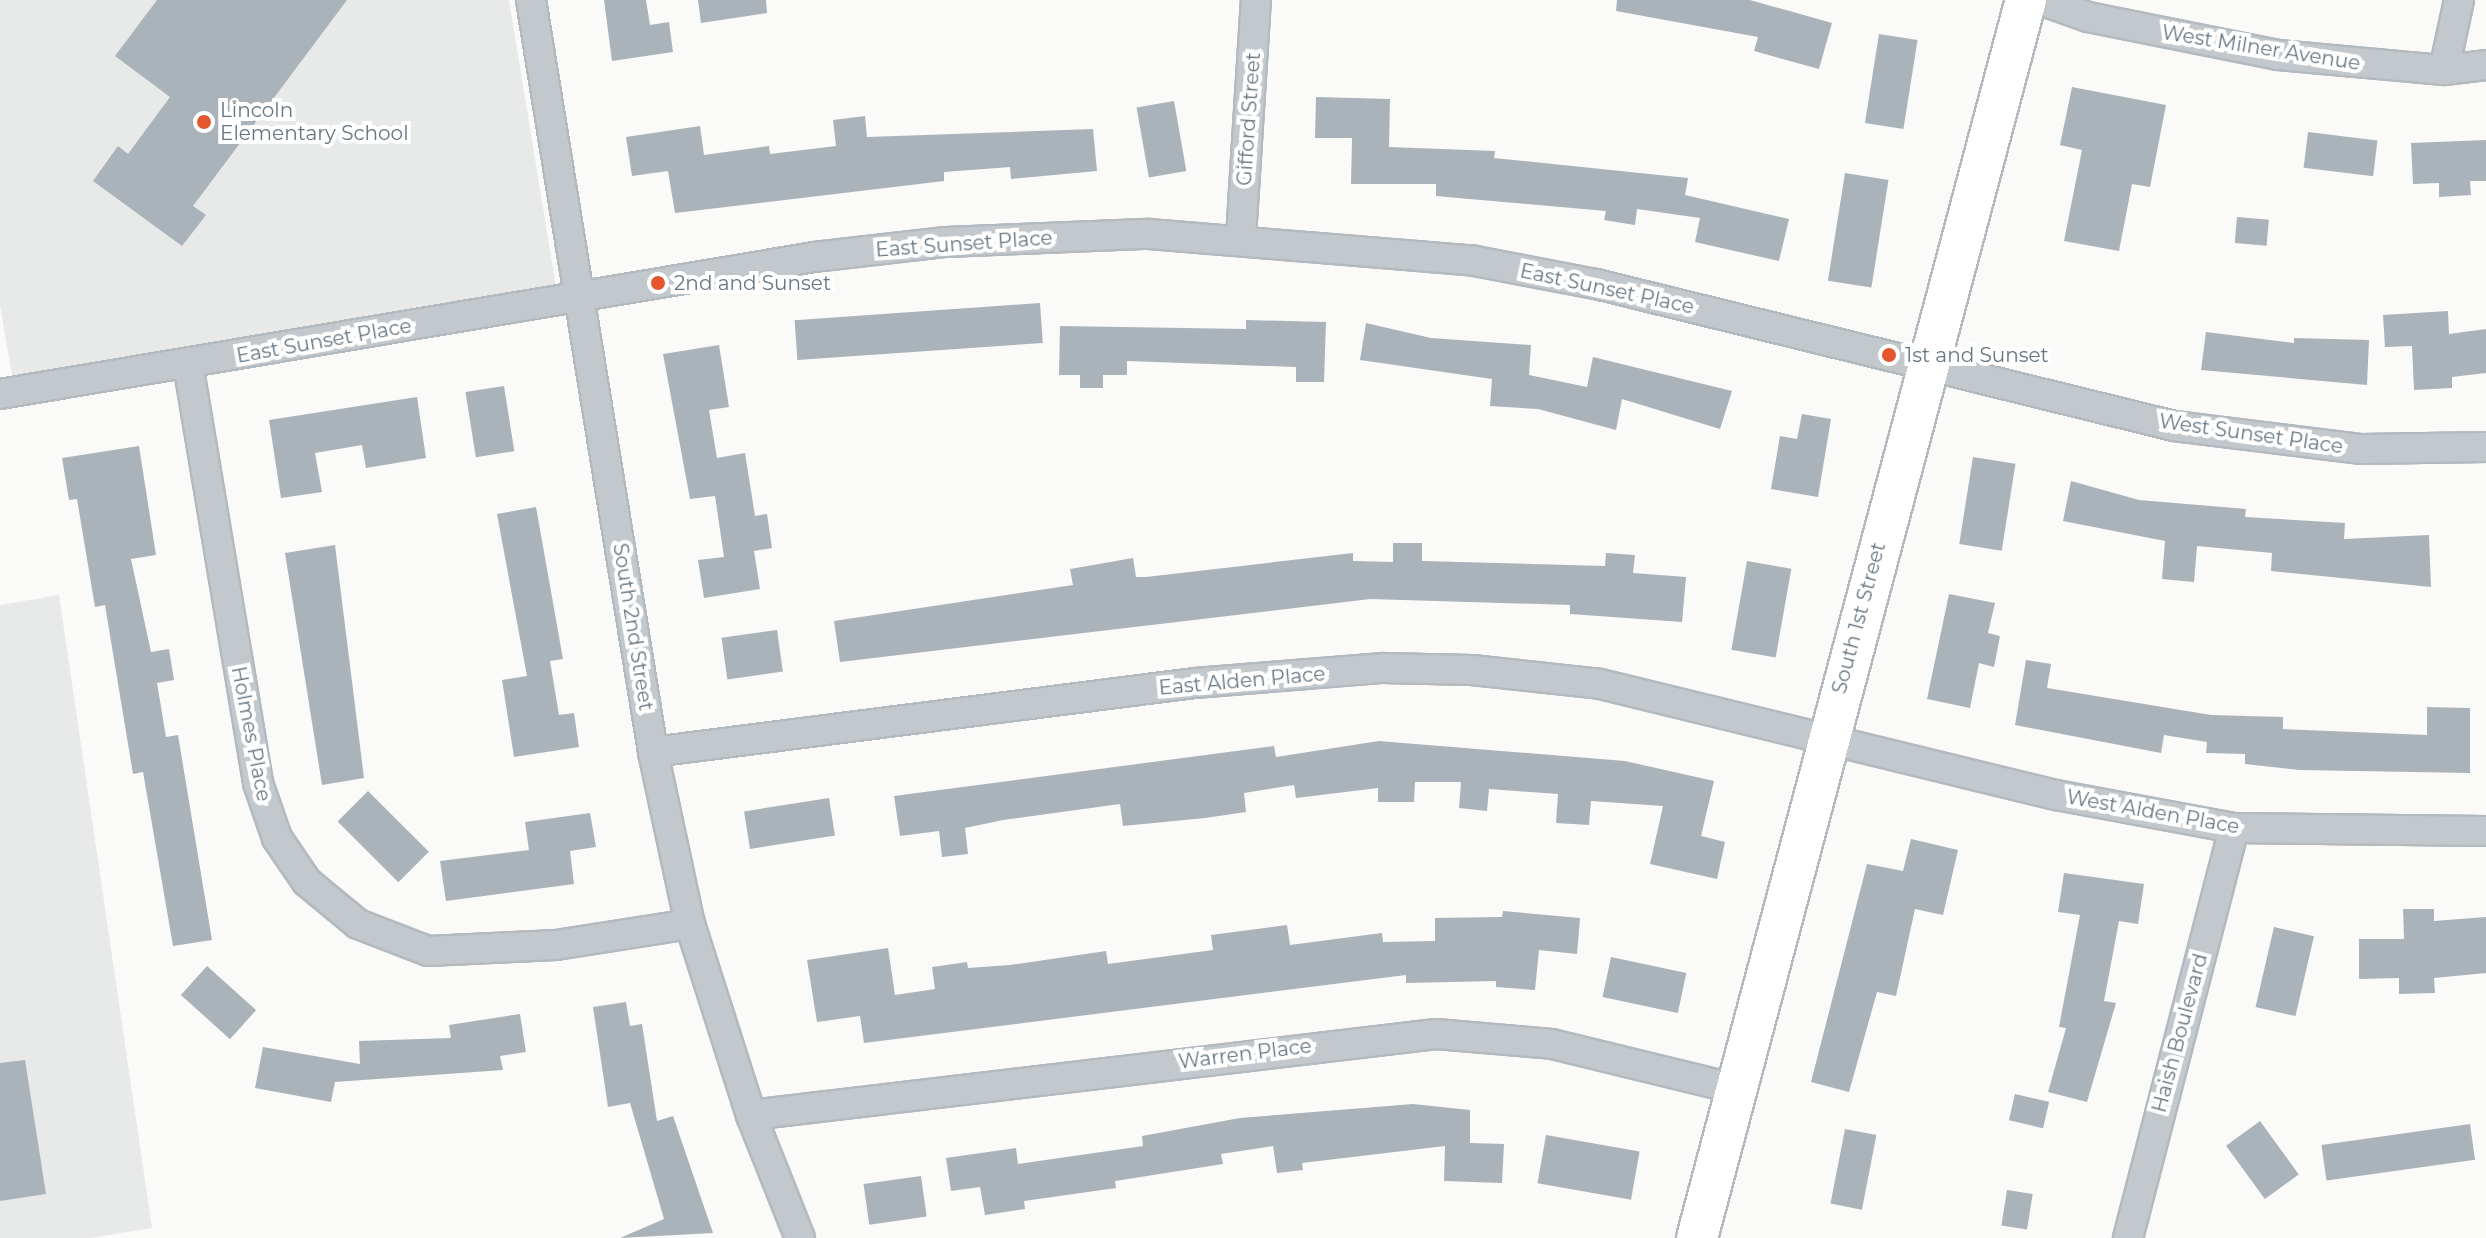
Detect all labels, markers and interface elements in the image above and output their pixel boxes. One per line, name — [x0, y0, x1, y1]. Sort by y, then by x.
street label: West Milner Avenue — [2160, 20, 2362, 76]
street label: Gifford Street — [1232, 51, 1266, 187]
place label: Lincoln Elementary School — [220, 98, 409, 145]
marker: Lincoln Elementary School — [195, 113, 213, 131]
street label: East Sunset Place — [875, 226, 1053, 262]
street label: East Sunset Place — [1518, 259, 1696, 319]
place label: 2nd and Sunset — [674, 271, 831, 295]
marker: 2nd and Sunset — [649, 274, 667, 292]
street label: East Sunset Place — [235, 314, 413, 368]
place label: 1st and Sunset — [1905, 343, 2049, 367]
marker: 1st and Sunset — [1880, 346, 1898, 364]
street label: West Sunset Place — [2157, 409, 2345, 459]
street label: South 1st Street — [1827, 540, 1891, 696]
street label: South 2nd Street — [608, 542, 658, 712]
street label: East Alden Place — [1158, 662, 1326, 700]
street label: Holmes Place — [226, 664, 276, 804]
street label: West Alden Place — [2065, 785, 2241, 839]
street label: Haish Boulevard — [2147, 951, 2213, 1115]
street label: Warren Place — [1177, 1034, 1313, 1074]

